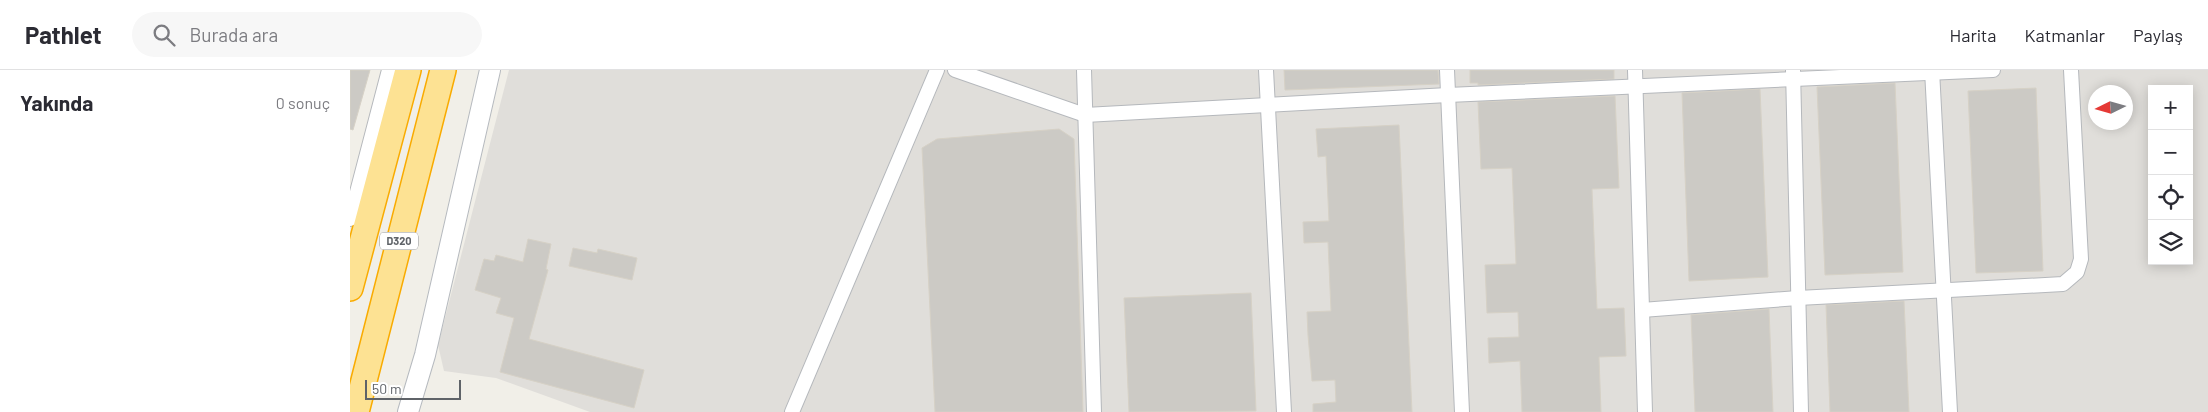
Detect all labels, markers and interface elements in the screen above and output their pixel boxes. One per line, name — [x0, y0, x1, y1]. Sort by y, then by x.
search box — [132, 12, 482, 57]
text: Pathlet — [25, 20, 102, 49]
icon: search — [150, 21, 178, 49]
text: Burada ara — [190, 23, 278, 46]
text: Harita — [1949, 24, 1997, 46]
text: Katmanlar — [2025, 24, 2105, 46]
text: Paylaş — [2133, 24, 2183, 46]
north arrow — [2088, 85, 2133, 130]
map controls — [2148, 85, 2193, 265]
button: + — [2148, 85, 2193, 130]
text: Yakında — [20, 90, 93, 115]
text: 0 sonuç — [276, 93, 330, 112]
button: − — [2148, 130, 2193, 175]
button: locate — [2148, 175, 2193, 220]
button: layers — [2148, 220, 2193, 265]
road number: D320 — [380, 232, 418, 250]
scale bar — [365, 377, 461, 400]
text: 50 m — [372, 380, 401, 397]

